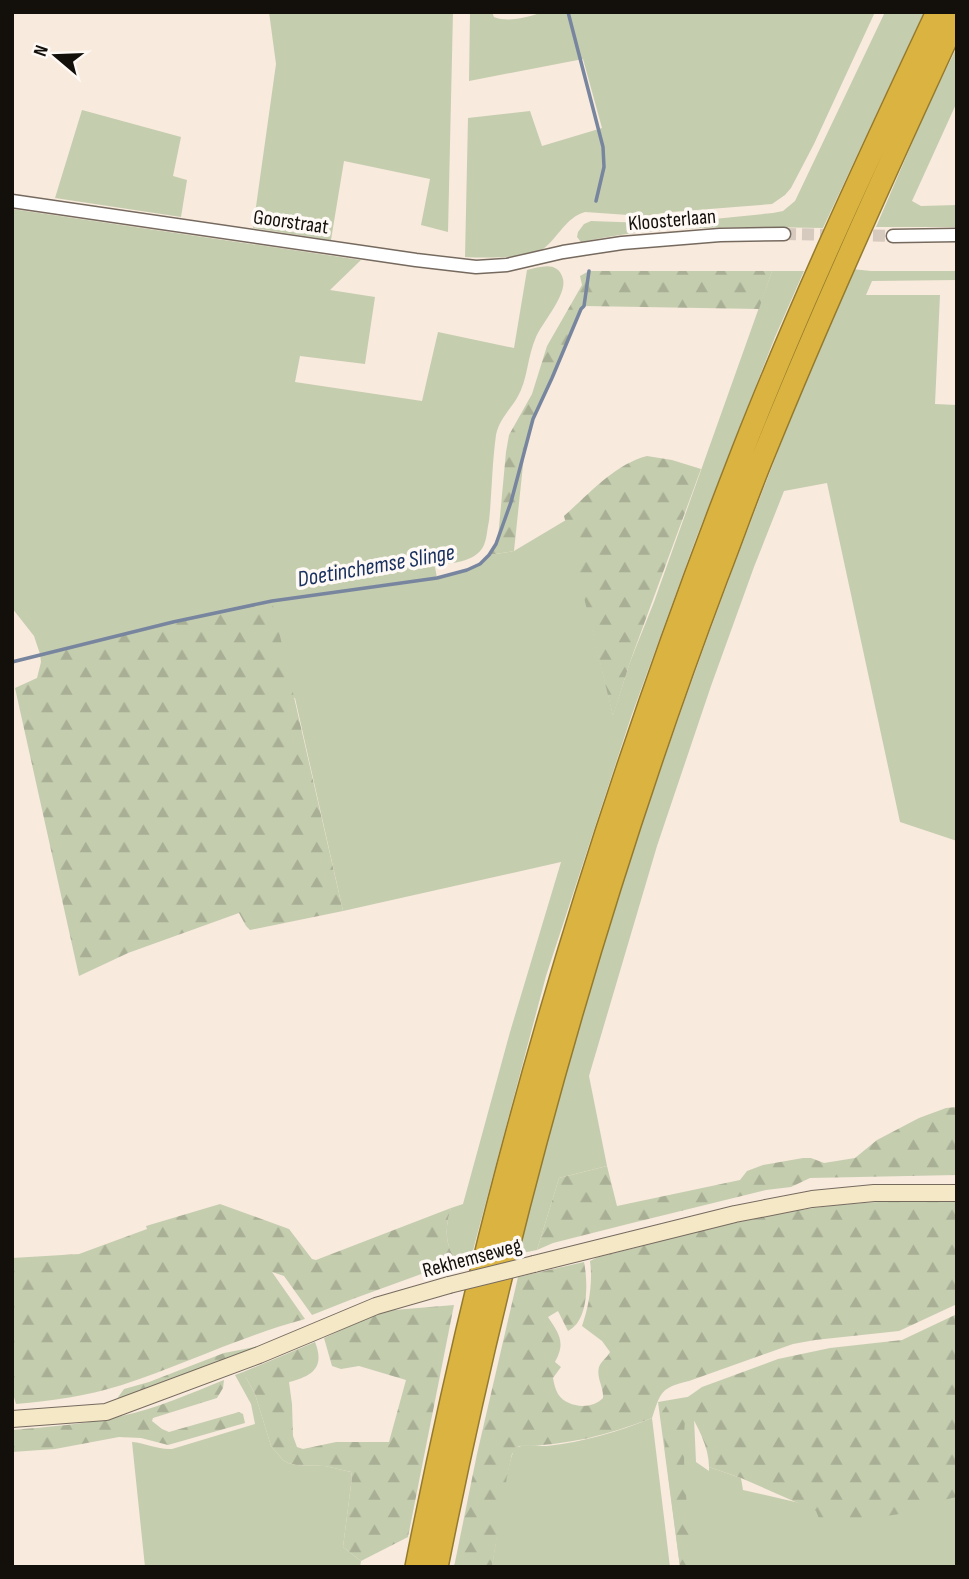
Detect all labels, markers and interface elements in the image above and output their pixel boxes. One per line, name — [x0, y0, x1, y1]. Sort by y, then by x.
north arrow — [21, 21, 91, 91]
text: N — [29, 42, 54, 59]
street label: Goorstraat — [252, 204, 330, 240]
street label: Kloosterlaan — [627, 204, 717, 236]
water label: Doetinchemse Slinge — [295, 538, 457, 594]
street label: Rekhemseweg — [420, 1233, 524, 1283]

